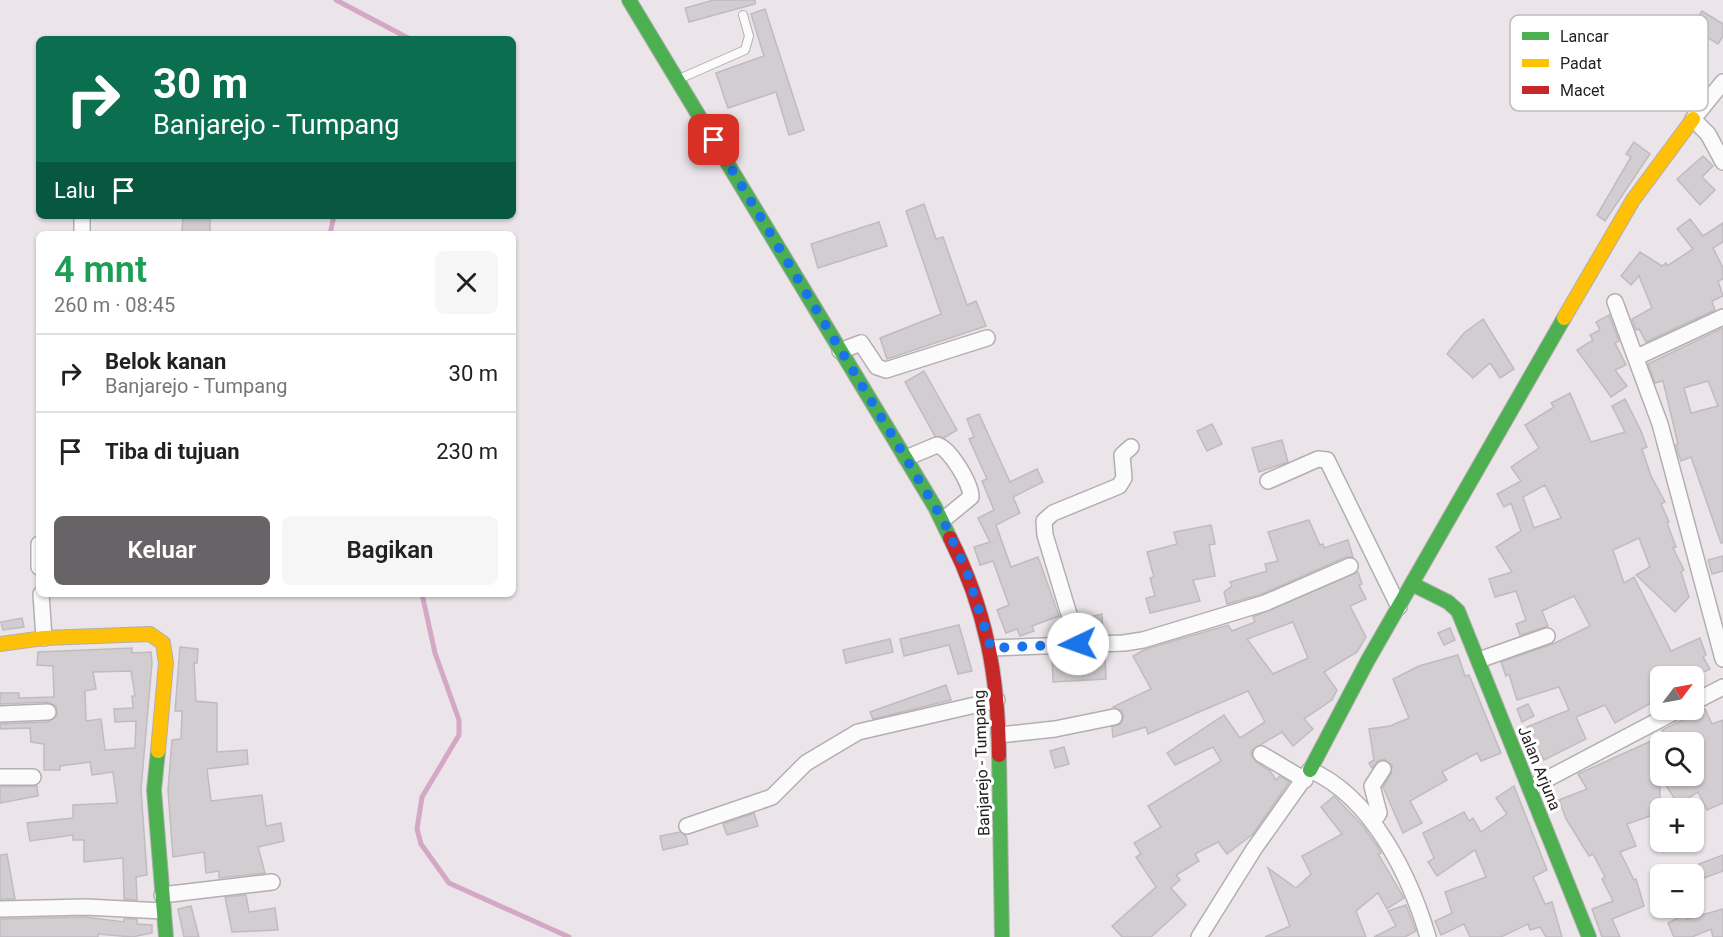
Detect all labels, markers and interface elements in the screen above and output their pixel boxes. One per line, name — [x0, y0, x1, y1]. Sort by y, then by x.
legend — [1510, 15, 1708, 111]
text: Lancar — [1560, 27, 1609, 46]
text: Padat — [1560, 54, 1602, 73]
text: 30 m — [153, 59, 248, 108]
icon: right — [54, 60, 132, 138]
text: Macet — [1560, 81, 1605, 100]
text: Banjarejo - Tumpang — [153, 109, 399, 141]
pin — [688, 114, 739, 165]
icon: arrive — [697, 123, 730, 156]
icon: arrive — [107, 174, 140, 207]
text: Lalu — [54, 178, 95, 203]
text: 4 mnt — [54, 249, 147, 291]
button: close — [435, 251, 498, 314]
text: 260 m · 08:45 — [54, 293, 175, 317]
text: Belok kanan — [105, 349, 226, 374]
icon: right — [54, 357, 87, 390]
text: 30 m — [449, 361, 498, 386]
text: Banjarejo - Tumpang — [105, 374, 287, 398]
icon: arrive — [54, 435, 87, 468]
text: Tiba di tujuan — [105, 439, 240, 464]
text: 230 m — [436, 439, 498, 464]
button: Keluar — [54, 516, 270, 585]
button: Bagikan — [282, 516, 498, 585]
position arrow — [1046, 612, 1110, 676]
north arrow — [1650, 666, 1704, 720]
map controls — [1650, 666, 1704, 918]
street label: Banjarejo - Tumpang — [969, 690, 994, 836]
street label: Jalan Arjuna — [1514, 723, 1565, 813]
button: search — [1650, 732, 1704, 786]
button: + — [1650, 798, 1704, 852]
button: − — [1650, 864, 1704, 918]

